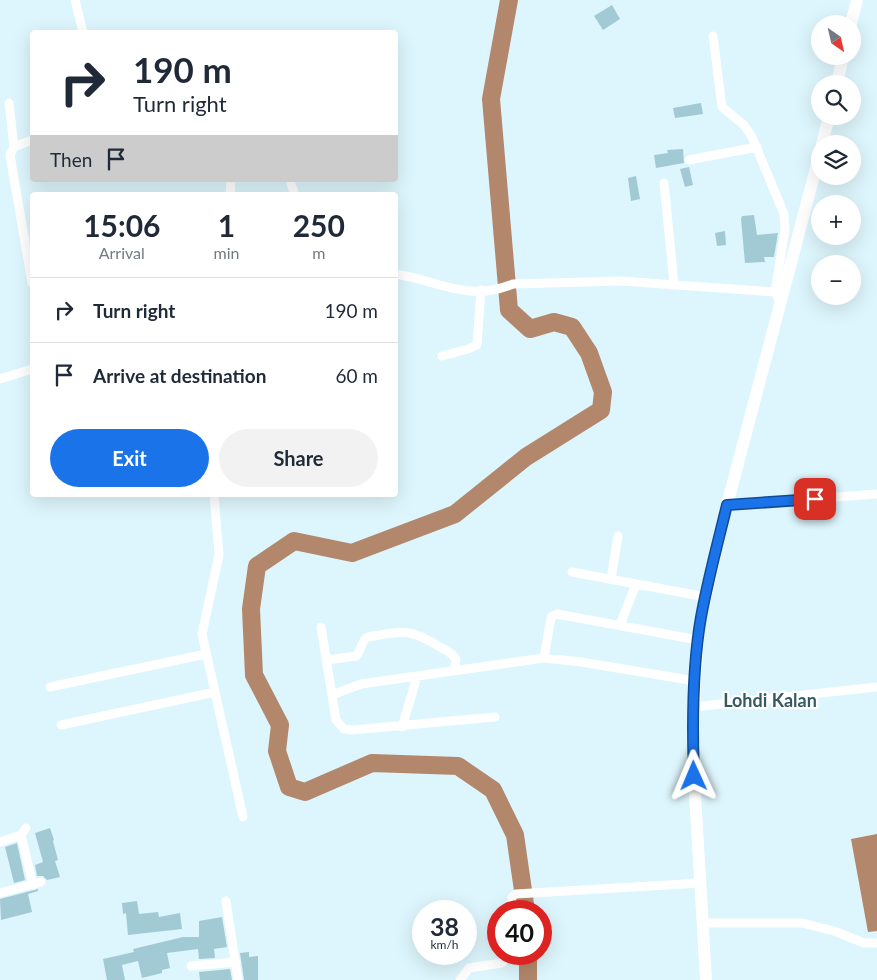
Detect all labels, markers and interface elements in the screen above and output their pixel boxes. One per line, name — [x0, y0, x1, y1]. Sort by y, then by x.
north arrow — [811, 15, 861, 65]
map controls — [811, 15, 861, 305]
text: 190 m — [133, 48, 232, 90]
icon: right — [50, 50, 115, 115]
button: search — [811, 75, 861, 125]
text: Turn right — [133, 90, 227, 117]
button: layers — [811, 135, 861, 185]
icon: arrive — [102, 145, 130, 173]
text: Then — [50, 148, 92, 171]
button: + — [811, 195, 861, 245]
text: 15:06 — [83, 207, 160, 243]
text: 1 — [218, 207, 235, 243]
text: 250 — [293, 207, 345, 243]
text: Arrival — [99, 243, 145, 262]
text: min — [214, 243, 240, 262]
text: m — [312, 243, 325, 262]
button: − — [811, 255, 861, 305]
icon: right — [50, 296, 78, 324]
text: Turn right — [93, 299, 175, 322]
text: 190 m — [324, 299, 378, 322]
icon: arrive — [50, 361, 78, 389]
text: Arrive at destination — [93, 364, 266, 387]
text: 60 m — [335, 364, 378, 387]
button: Exit — [50, 429, 209, 487]
button: Share — [219, 429, 378, 487]
pin — [794, 478, 836, 520]
icon: arrive — [801, 485, 829, 513]
district label: Lohdi Kalan — [723, 689, 817, 711]
position arrow — [667, 749, 719, 801]
speed limit sign: 40 — [487, 900, 552, 965]
text: 38 — [430, 911, 459, 941]
text: km/h — [430, 937, 459, 952]

